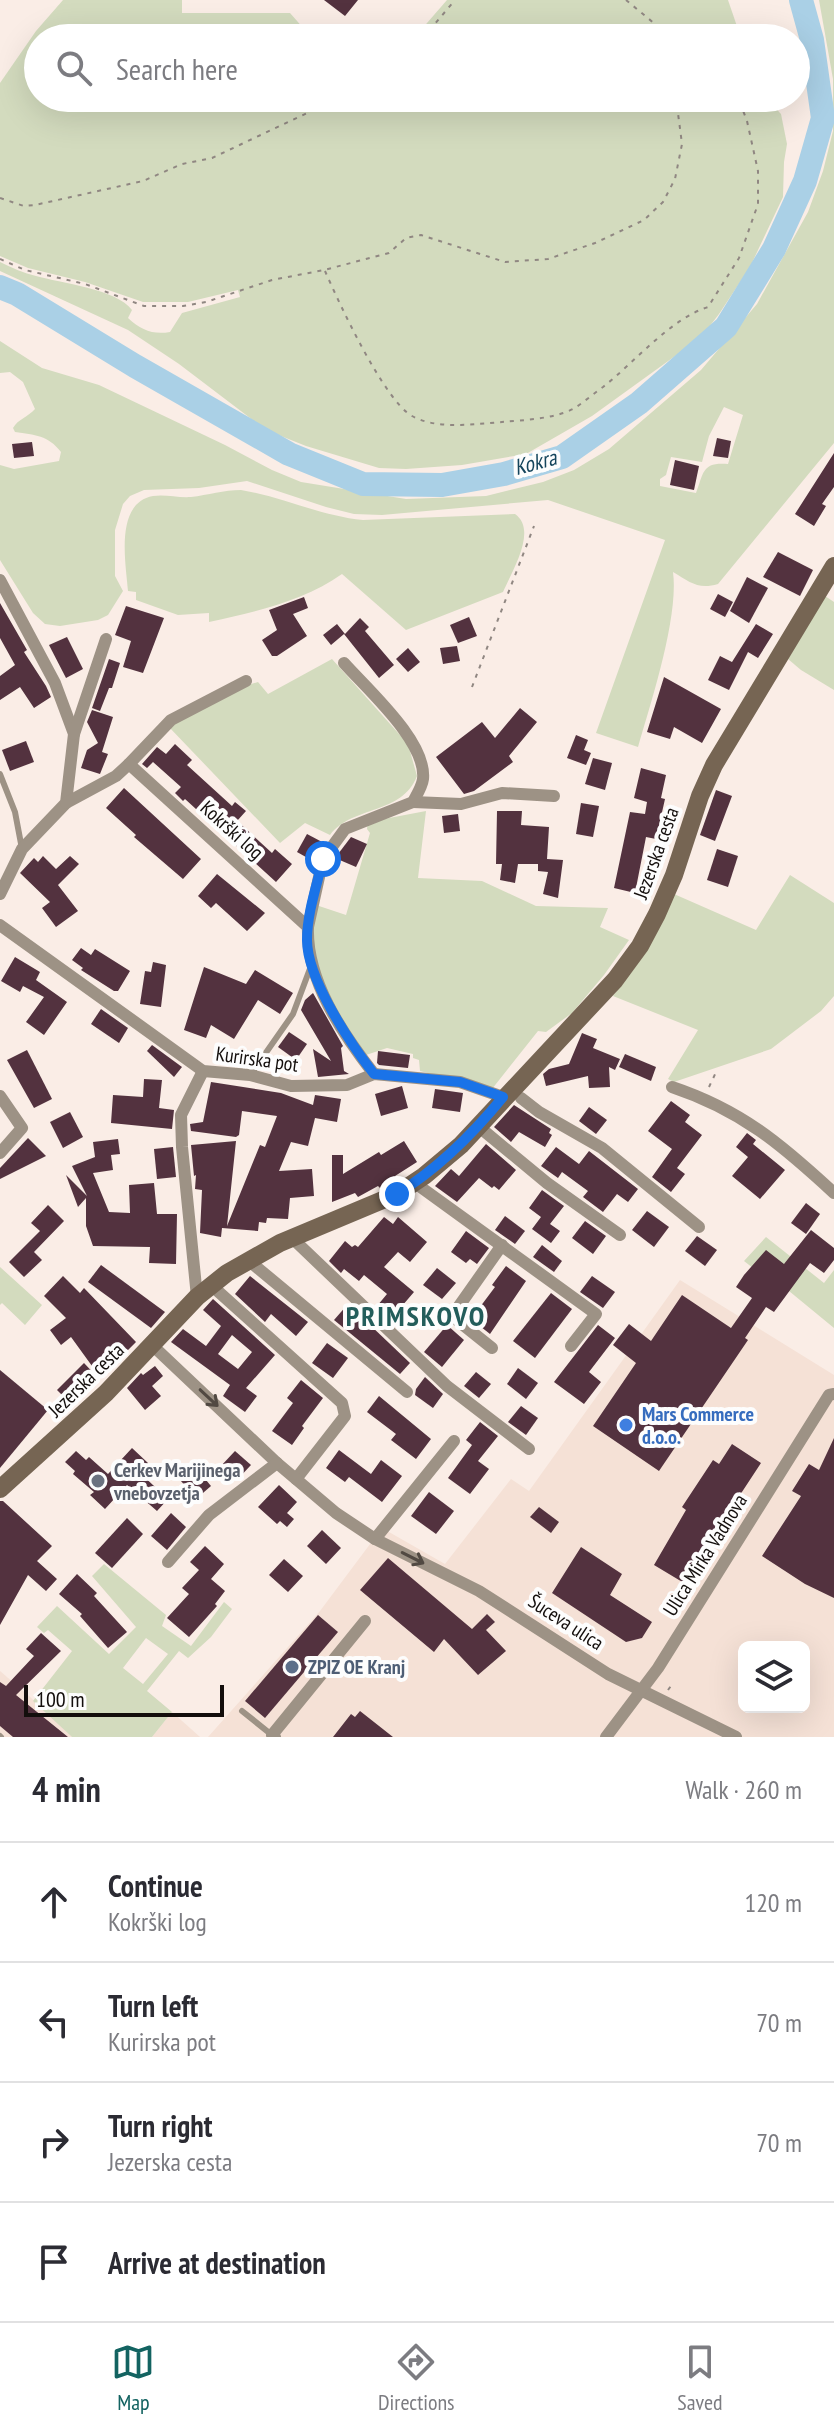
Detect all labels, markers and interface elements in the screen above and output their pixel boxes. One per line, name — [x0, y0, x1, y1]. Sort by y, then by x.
search box — [24, 24, 810, 112]
icon: search — [52, 46, 96, 90]
text: Search here — [116, 49, 238, 88]
water label: Kokra — [511, 443, 560, 481]
street label: Kokrški log — [195, 795, 269, 865]
street label: Jezerska cesta — [627, 804, 685, 903]
route start — [305, 841, 341, 877]
street label: Kurirska pot — [214, 1040, 300, 1078]
route end — [379, 1176, 415, 1212]
district label: PRIMSKOVO — [346, 1297, 486, 1334]
street label: Jezerska cesta — [42, 1337, 129, 1423]
one-way arrow — [199, 1389, 219, 1408]
place label: Mars Commerce d.o.o. — [642, 1401, 754, 1450]
marker: Mars Commerce d.o.o. — [617, 1416, 635, 1434]
place label: Cerkev Marijinega vnebovzetja — [113, 1457, 240, 1506]
marker: Cerkev Marijinega vnebovzetja — [89, 1472, 107, 1490]
street label: Ulica Mirka Vadnova — [657, 1489, 753, 1621]
one-way arrow — [400, 1550, 424, 1566]
street label: Šuceva ulica — [523, 1588, 609, 1656]
map controls — [738, 1641, 810, 1713]
button: layers — [738, 1641, 810, 1713]
place label: ZPIZ OE Kranj — [308, 1654, 405, 1680]
marker: ZPIZ OE Kranj — [283, 1658, 301, 1676]
scale bar — [24, 1681, 224, 1717]
text: 100 m — [36, 1685, 85, 1713]
text: 4 min — [32, 1767, 101, 1811]
text: Walk · 260 m — [685, 1773, 802, 1806]
text: Continue — [108, 1866, 203, 1905]
icon: ahead — [32, 1880, 76, 1924]
text: 120 m — [744, 1886, 802, 1919]
text: Kokrški log — [108, 1905, 207, 1938]
text: Turn left — [108, 1986, 198, 2025]
icon: left — [32, 2000, 76, 2044]
text: 70 m — [756, 2006, 802, 2039]
text: Kurirska pot — [108, 2025, 216, 2058]
text: Turn right — [108, 2106, 212, 2145]
icon: right — [32, 2120, 76, 2164]
text: 70 m — [756, 2126, 802, 2159]
text: Jezerska cesta — [108, 2145, 232, 2178]
icon: arrive — [32, 2240, 76, 2284]
text: Arrive at destination — [108, 2243, 326, 2282]
tab: Map — [111, 2340, 155, 2416]
tab: Directions — [378, 2340, 455, 2416]
tab: Saved — [677, 2340, 723, 2416]

